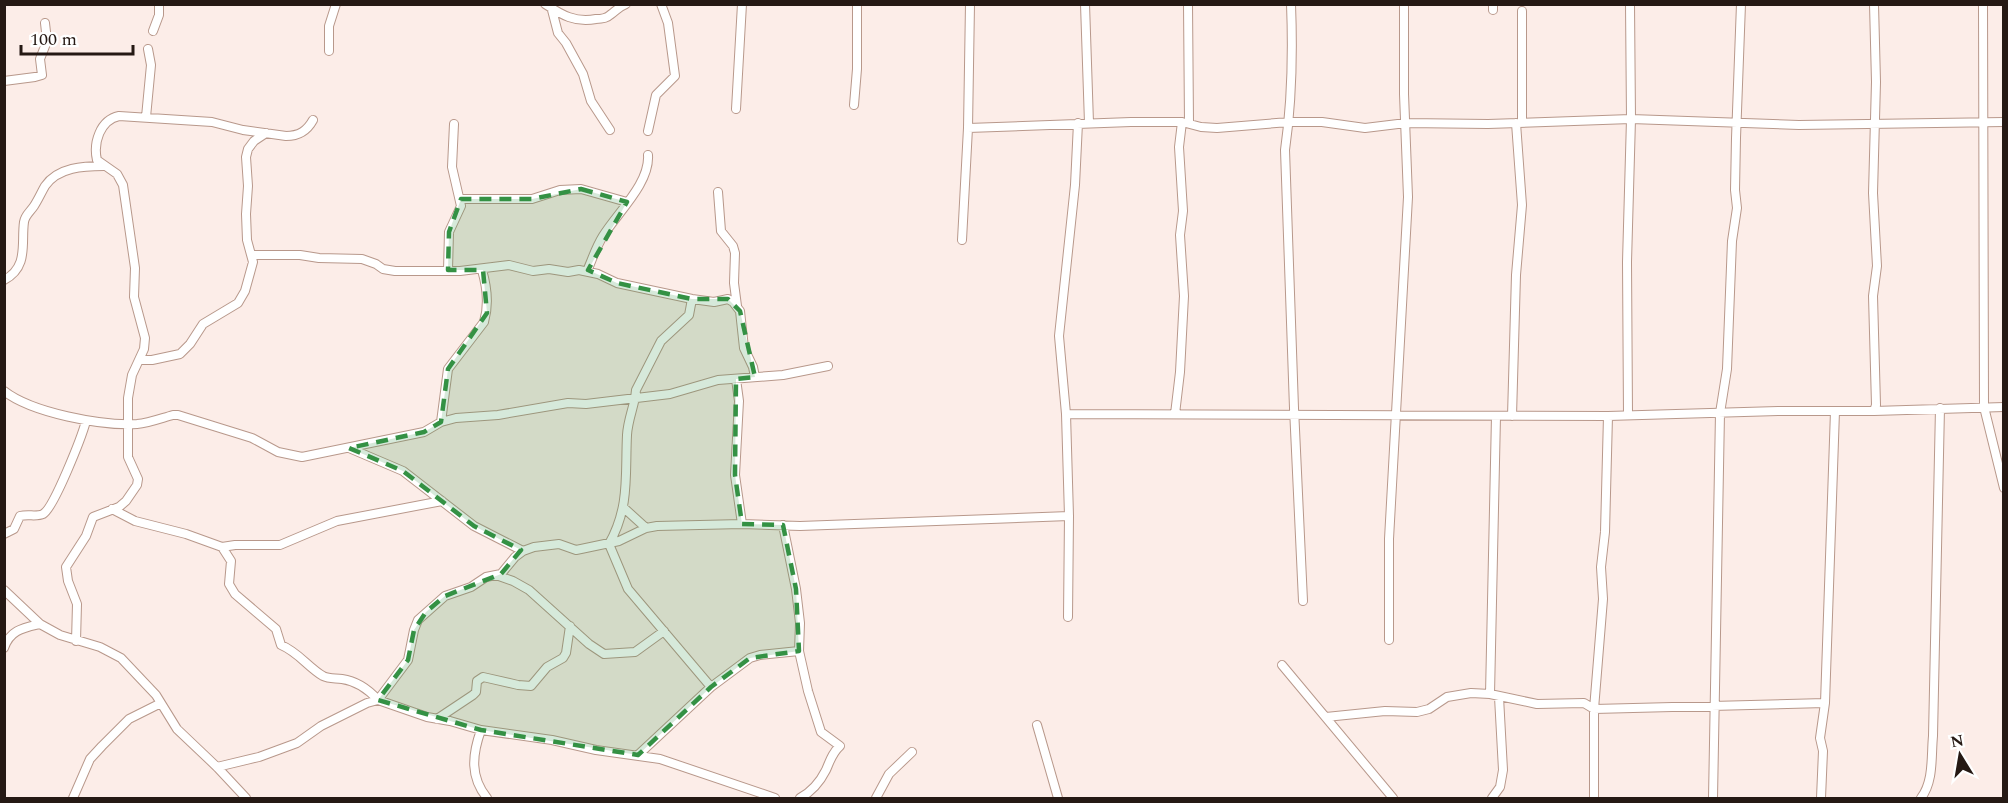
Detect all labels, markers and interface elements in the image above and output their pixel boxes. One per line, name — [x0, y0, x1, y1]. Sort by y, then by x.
scale bar — [21, 18, 134, 56]
text: 100 m — [30, 26, 77, 53]
north arrow — [1930, 725, 1990, 785]
text: N — [1949, 728, 1966, 754]

